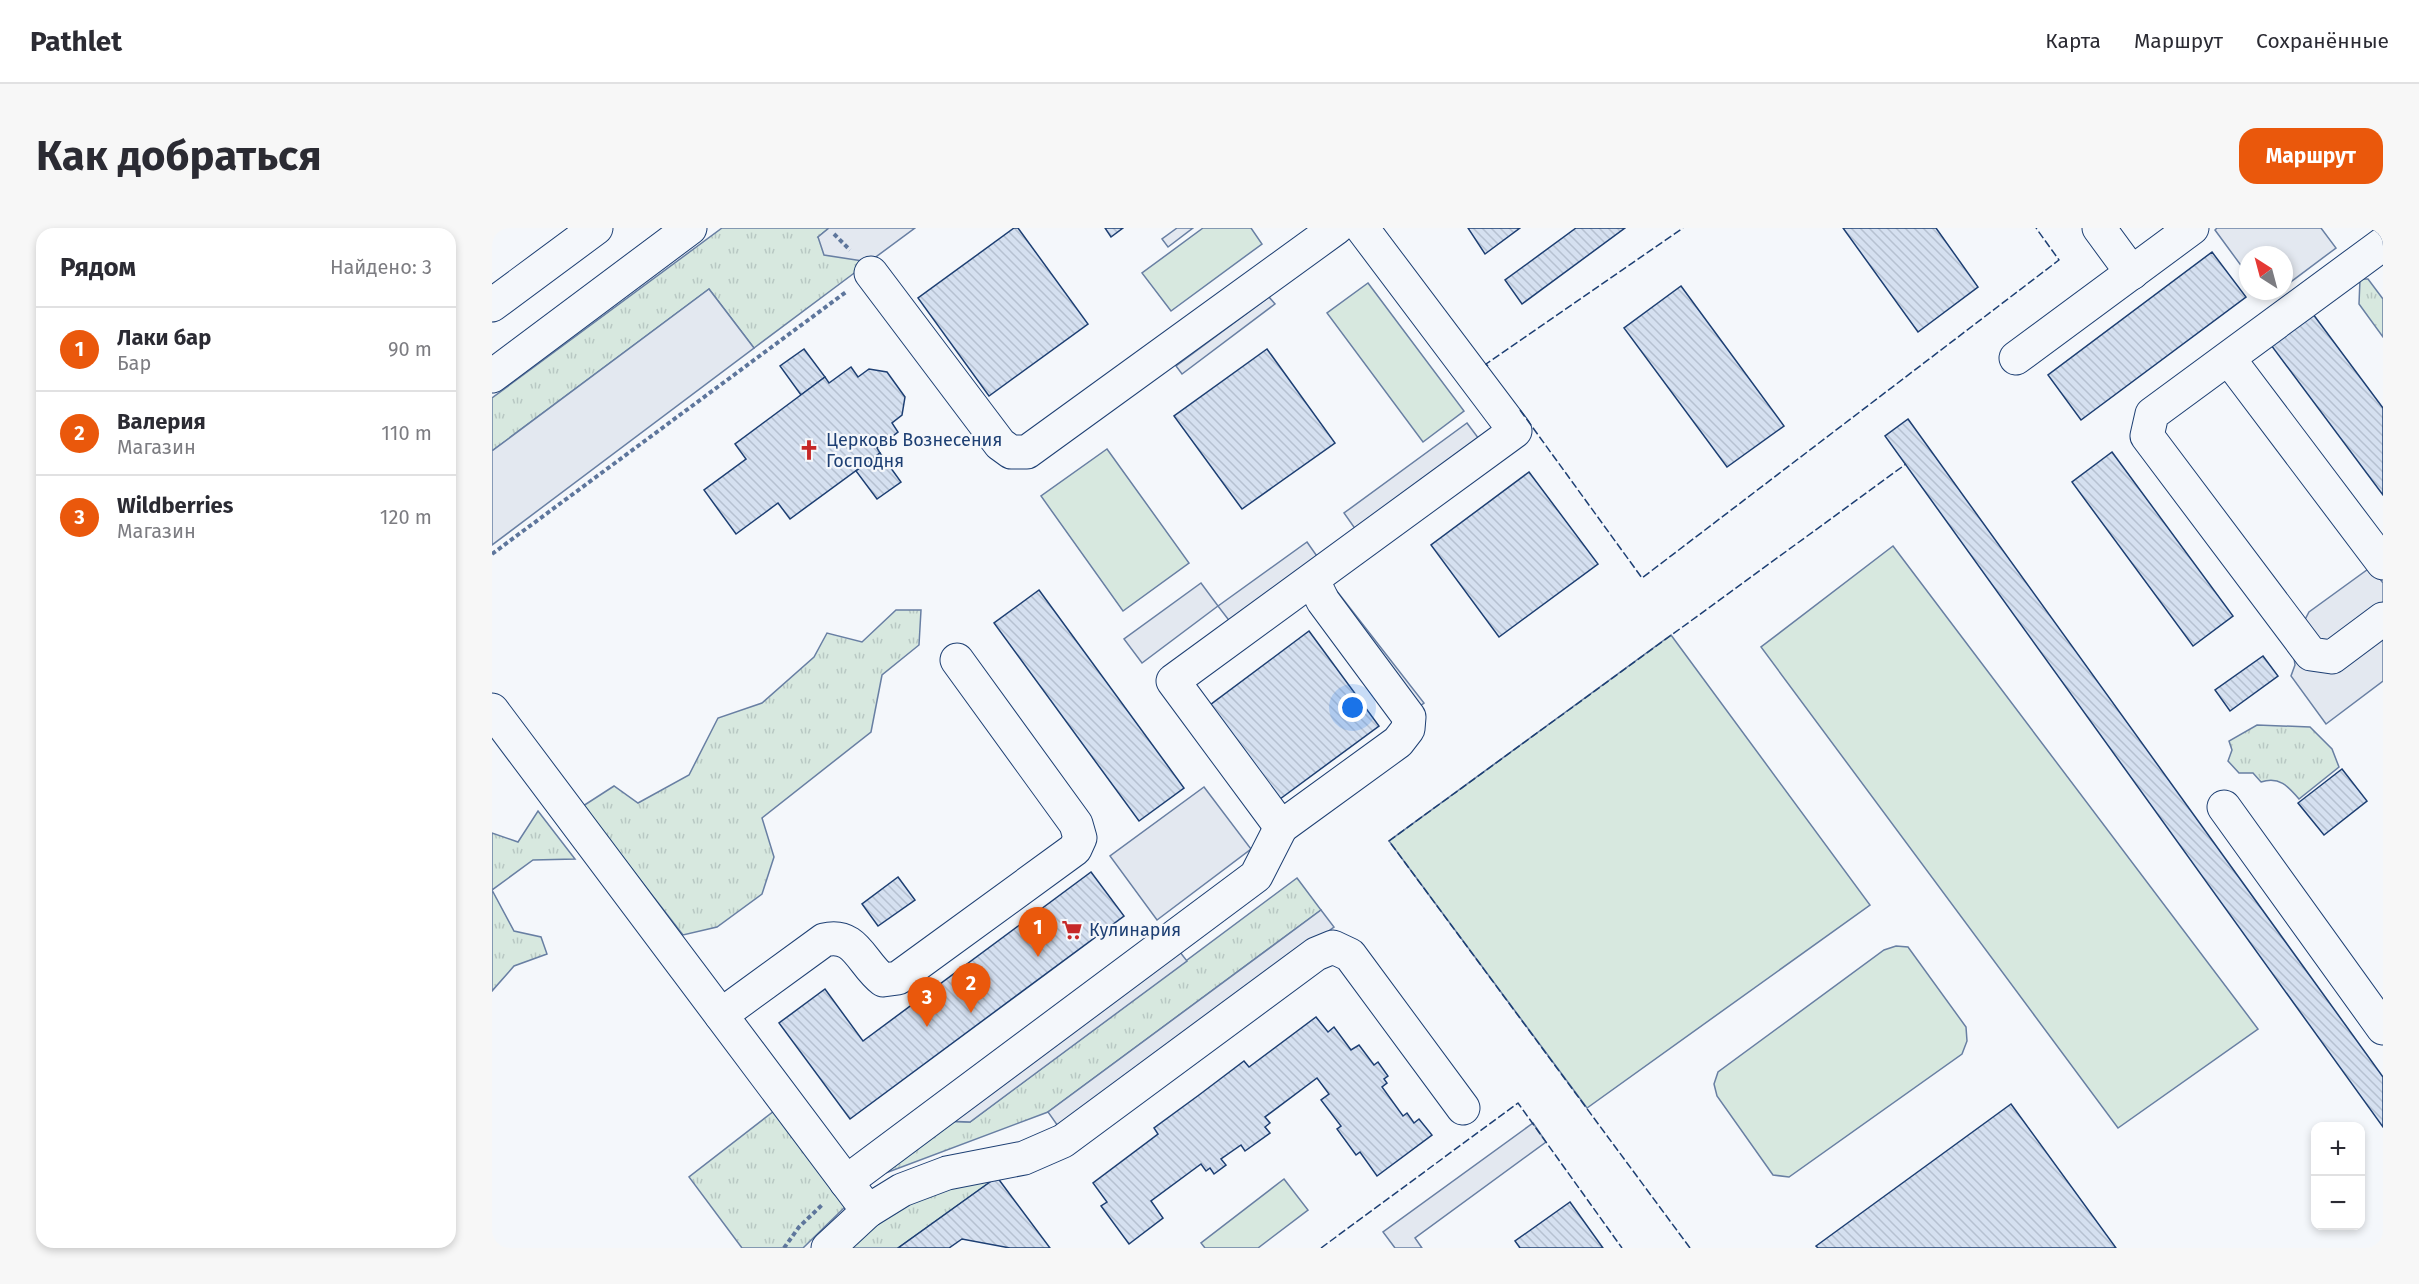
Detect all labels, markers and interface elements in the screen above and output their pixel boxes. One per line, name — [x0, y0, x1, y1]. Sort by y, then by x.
text: Pathlet — [30, 25, 122, 58]
text: Карта — [2045, 28, 2101, 54]
text: Маршрут — [2134, 28, 2223, 54]
text: Сохранённые — [2256, 28, 2389, 54]
button: Маршрут — [2239, 128, 2383, 184]
text: Как добраться — [36, 131, 322, 181]
north arrow — [2239, 246, 2293, 300]
text: Рядом — [60, 252, 136, 283]
text: Найдено: 3 — [330, 255, 432, 279]
text: Лаки бар — [117, 324, 211, 351]
text: 1 — [75, 337, 84, 361]
text: 90 m — [388, 337, 432, 361]
text: Бар — [117, 351, 151, 375]
text: Валерия — [117, 408, 206, 435]
text: 2 — [74, 421, 85, 445]
text: 110 m — [381, 421, 432, 445]
place label: Церковь Вознесения Господня — [826, 429, 1002, 472]
text: Магазин — [117, 435, 196, 459]
church icon: Церковь Вознесения Господня — [797, 438, 821, 462]
text: Wildberries — [117, 492, 233, 519]
text: 3 — [74, 505, 85, 529]
text: 120 m — [380, 505, 432, 529]
text: Магазин — [117, 519, 196, 543]
your location — [1338, 693, 1367, 722]
pin: 1 — [1018, 908, 1058, 957]
supermarket icon: Кулинария — [1060, 918, 1084, 942]
place label: Кулинария — [1089, 919, 1181, 941]
pin: 2 — [952, 964, 990, 1013]
pin: 3 — [908, 978, 946, 1027]
map controls — [2311, 1122, 2365, 1230]
button: + — [2311, 1122, 2365, 1176]
button: − — [2311, 1176, 2365, 1230]

